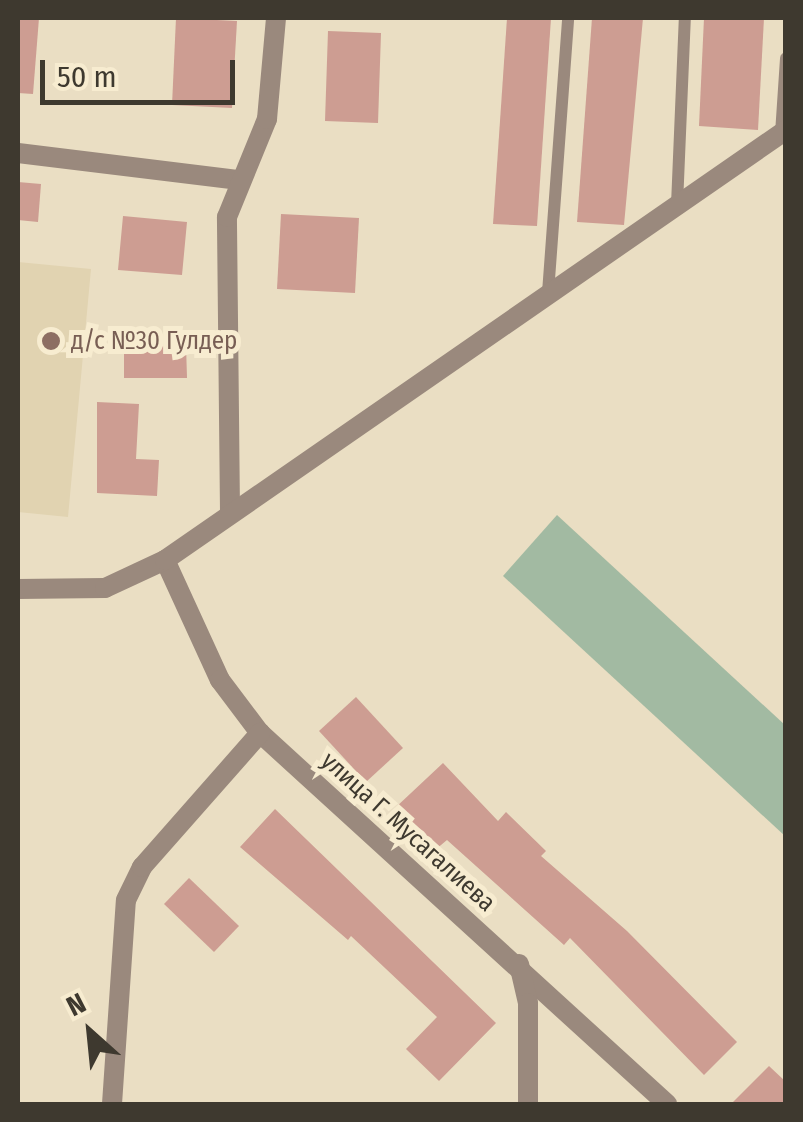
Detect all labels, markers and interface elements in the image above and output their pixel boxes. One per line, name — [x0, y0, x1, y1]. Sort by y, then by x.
scale bar — [45, 40, 240, 102]
text: 50 m — [57, 59, 117, 95]
place label: д/с №30 Гулдер — [71, 326, 237, 356]
marker: д/с №30 Гулдер — [40, 330, 62, 352]
street label: улица Г. Мусагалиева — [315, 746, 501, 918]
north arrow — [40, 982, 140, 1082]
text: N — [61, 986, 91, 1023]

